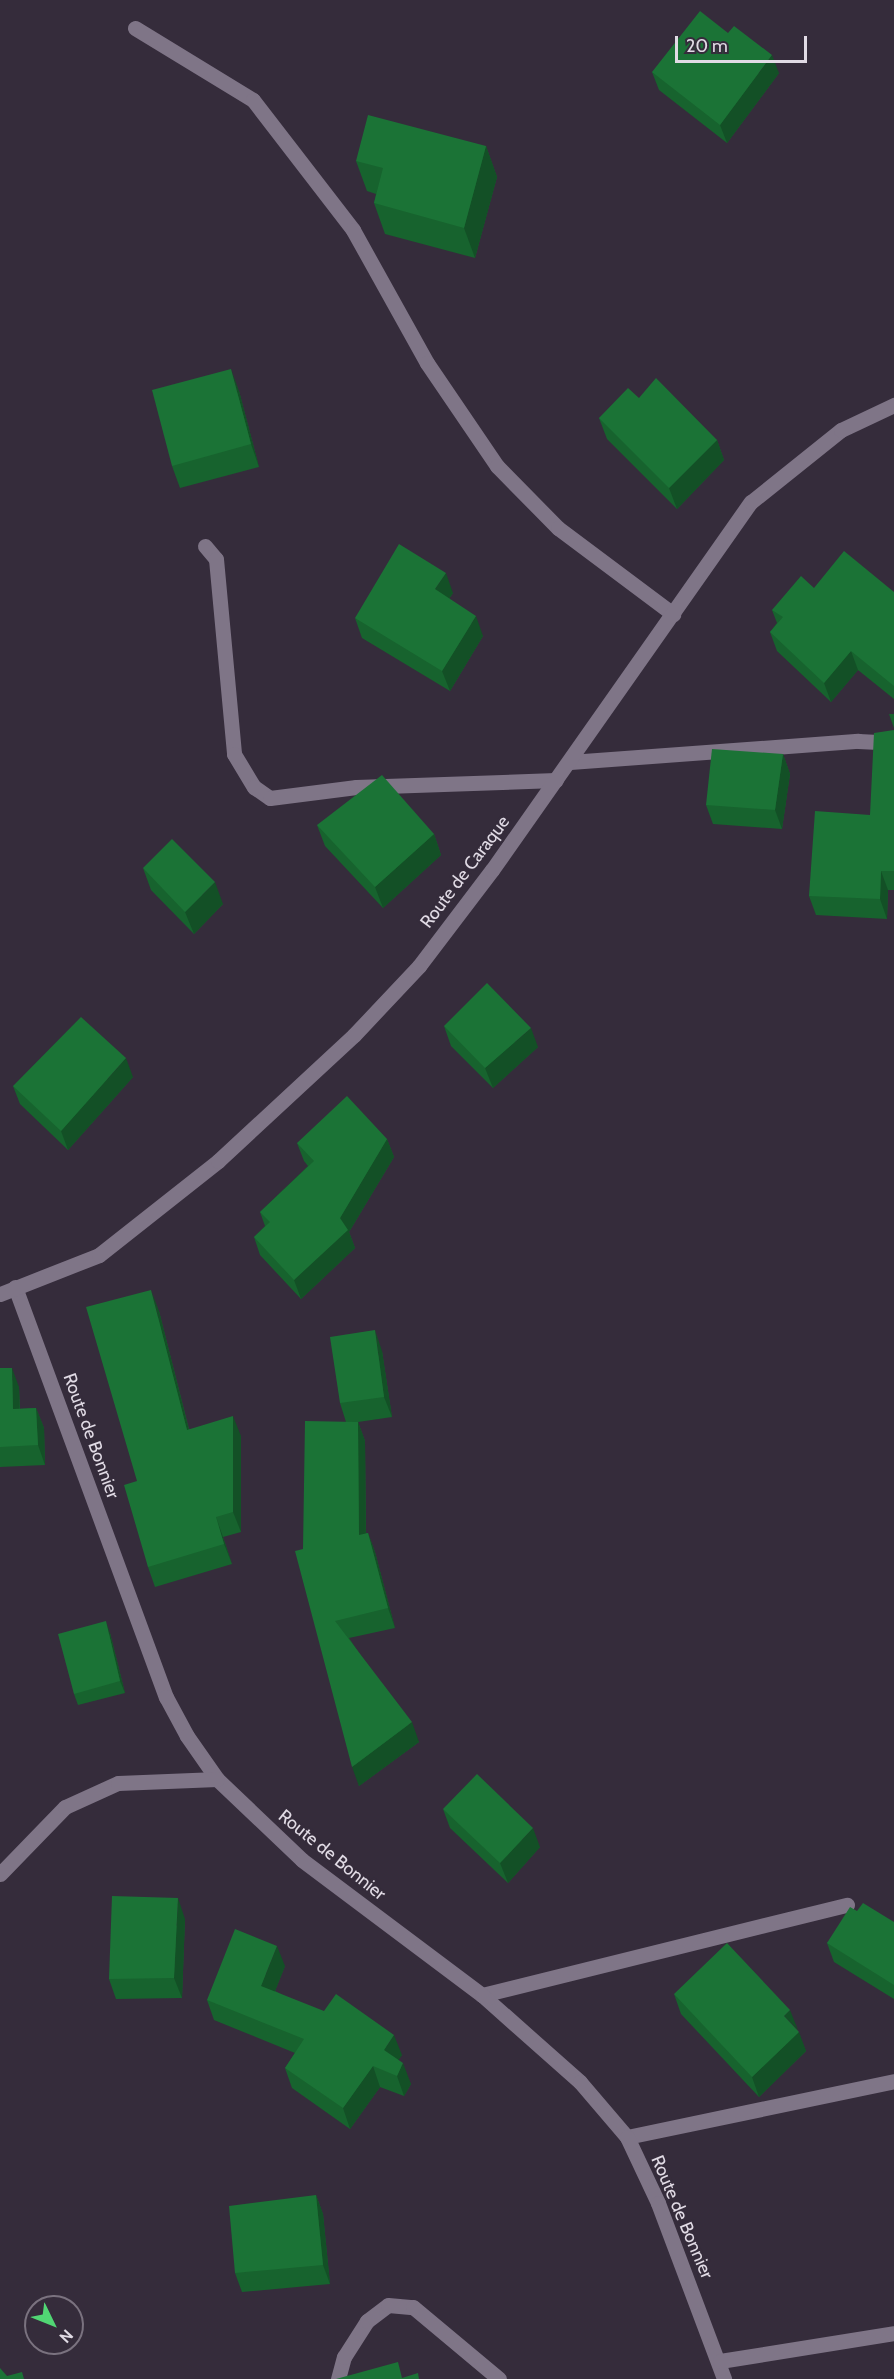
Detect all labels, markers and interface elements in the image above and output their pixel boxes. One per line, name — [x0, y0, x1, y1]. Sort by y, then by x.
scale bar — [678, 24, 810, 62]
text: 20 m — [686, 35, 728, 57]
street label: Route de Caraque — [416, 812, 514, 932]
street label: Route de Bonnier — [58, 1370, 124, 1502]
street label: Route de Bonnier — [274, 1805, 390, 1905]
street label: Route de Bonnier — [646, 2152, 718, 2282]
north arrow — [24, 2295, 84, 2355]
text: N — [55, 2326, 77, 2347]

